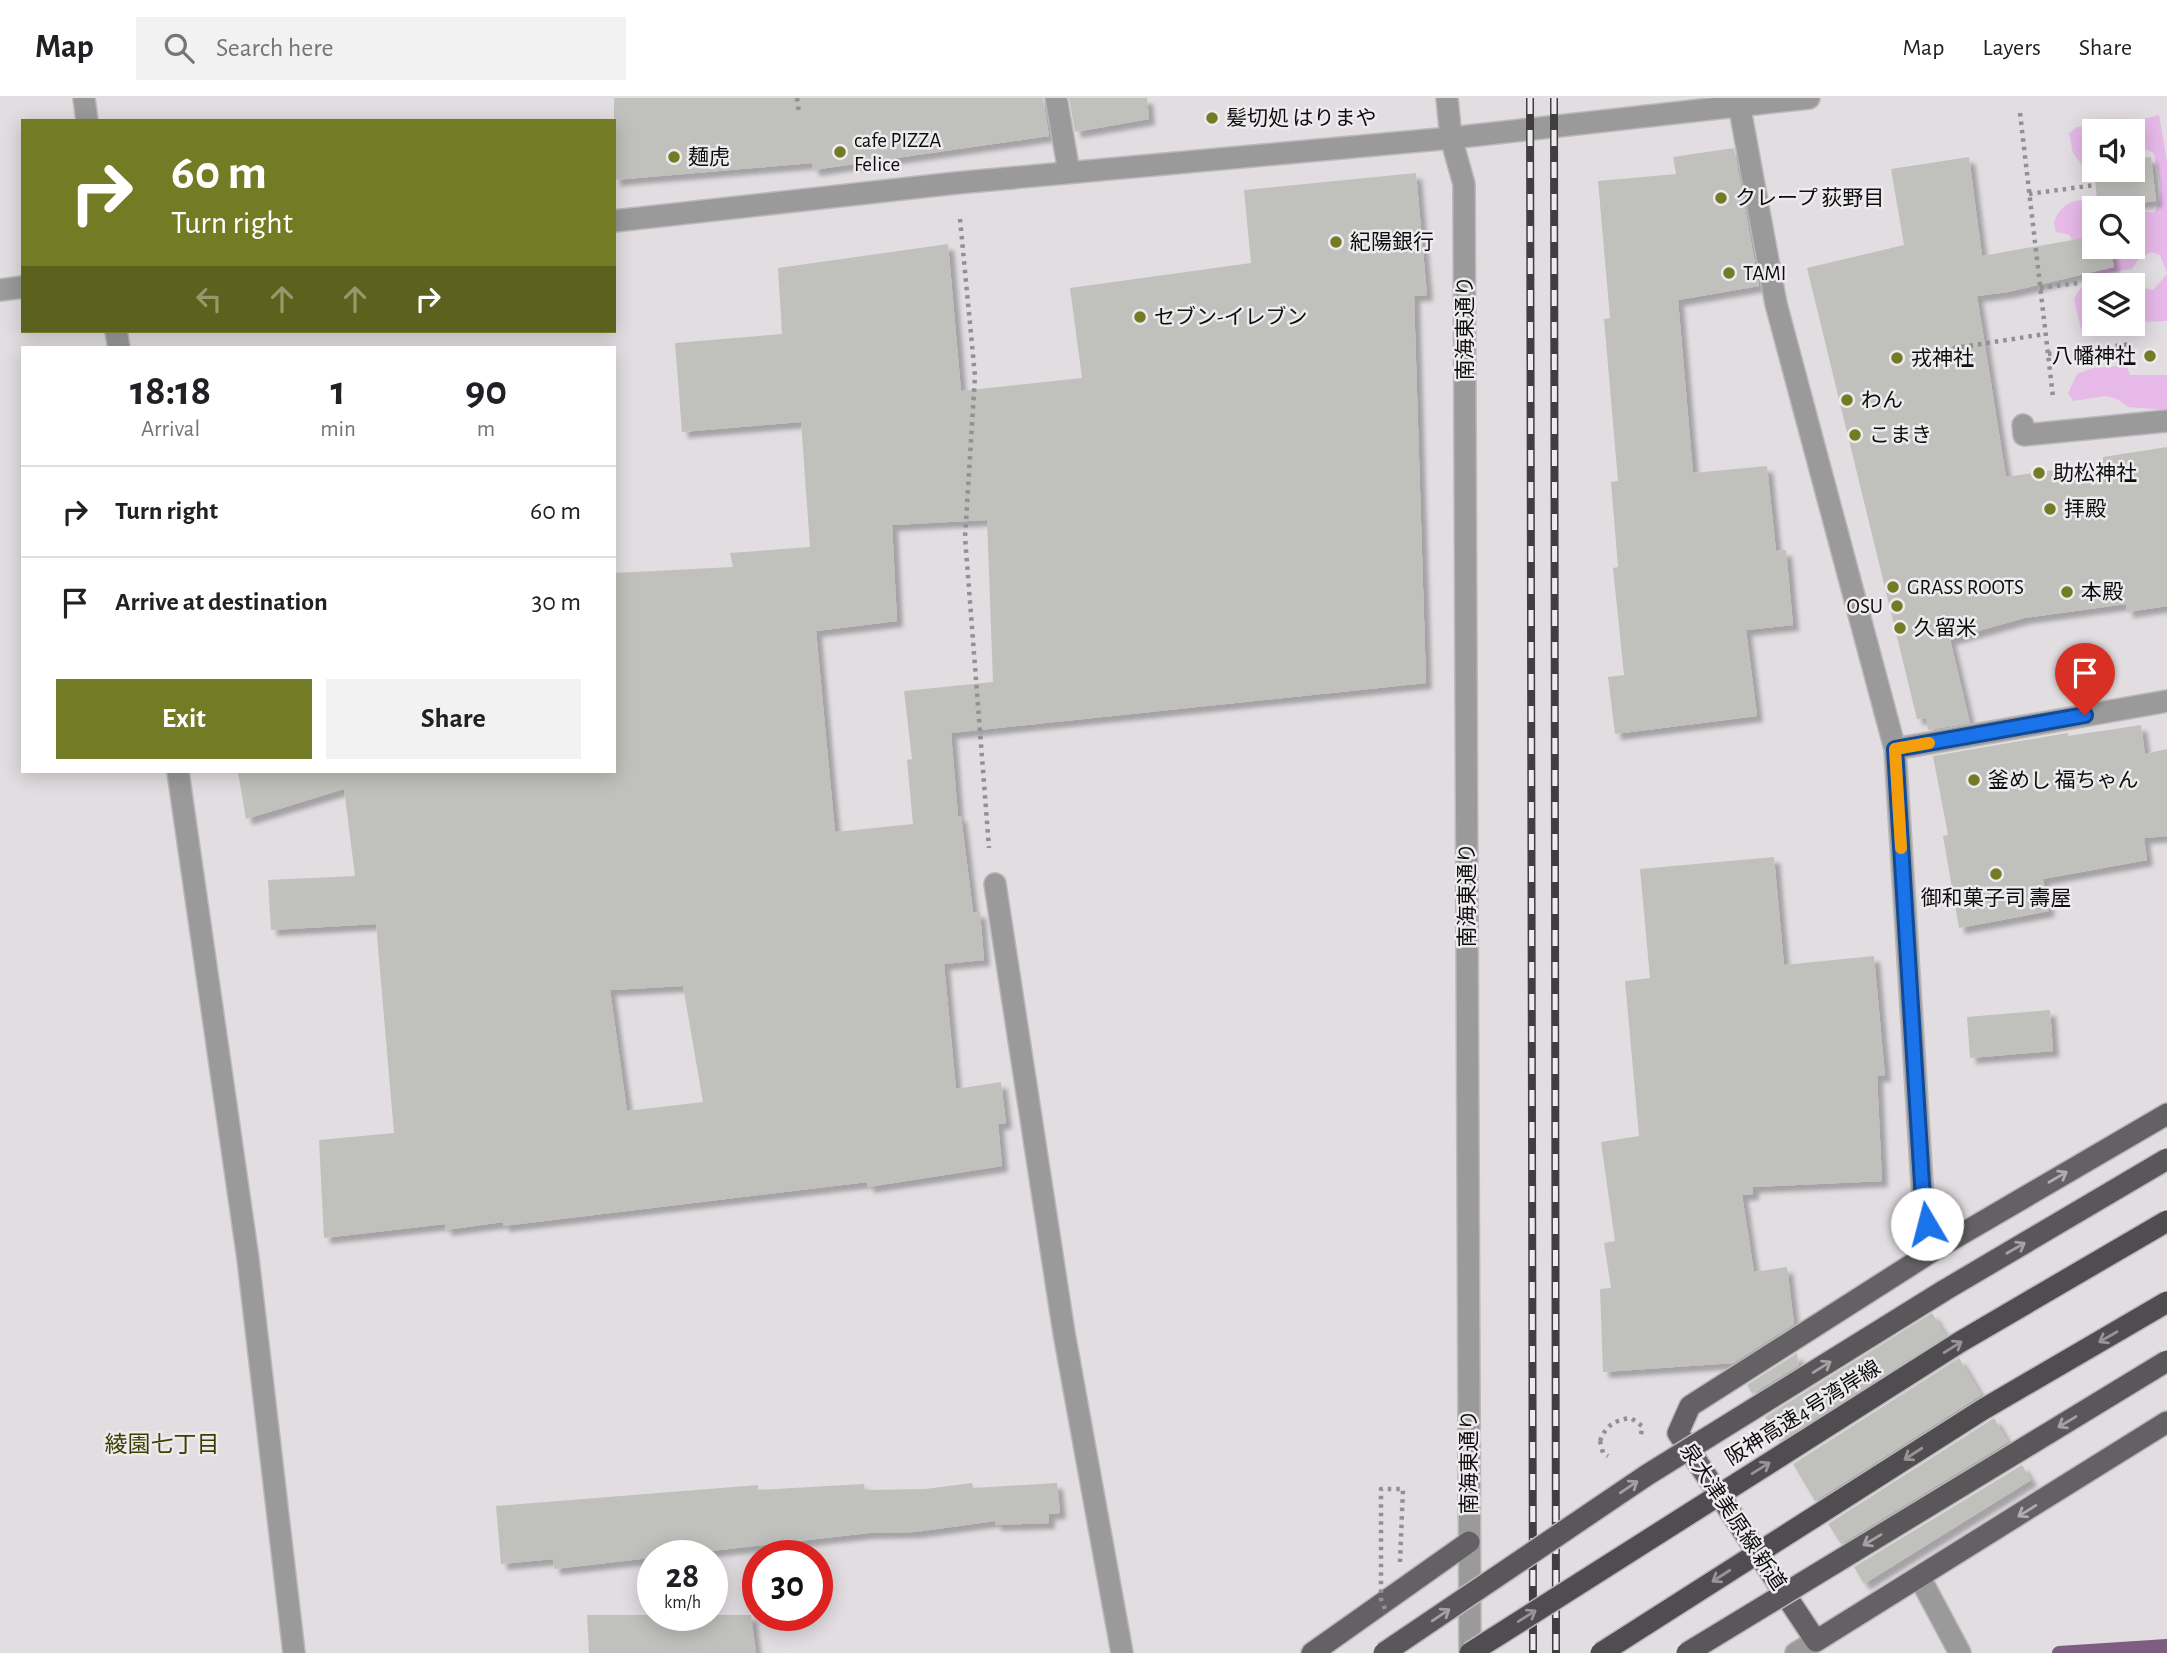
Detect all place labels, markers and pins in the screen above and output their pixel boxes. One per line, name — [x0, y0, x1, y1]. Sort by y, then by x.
place label: 髪切処 はりまや — [1226, 107, 1376, 129]
marker: 髪切処 はりまや — [1204, 110, 1220, 126]
place label: cafe PIZZA Felice — [854, 130, 941, 175]
marker: cafe PIZZA Felice — [832, 144, 848, 160]
place label: 麺虎 — [688, 146, 730, 168]
marker: 麺虎 — [666, 149, 682, 165]
place label: クレープ 荻野目 — [1735, 187, 1884, 209]
marker: クレープ 荻野目 — [1713, 190, 1729, 206]
place label: 紀陽銀行 — [1350, 231, 1434, 253]
marker: 紀陽銀行 — [1328, 234, 1344, 250]
place label: TAMI — [1743, 263, 1786, 284]
marker: TAMI — [1721, 265, 1737, 281]
place label: セブン-イレブン — [1154, 305, 1307, 328]
marker: セブン-イレブン — [1132, 309, 1148, 325]
place label: 八幡神社 — [2052, 345, 2136, 367]
place label: 戎神社 — [1911, 347, 1974, 369]
marker: 八幡神社 — [2142, 348, 2158, 364]
marker: 戎神社 — [1889, 350, 1905, 366]
place label: わん — [1861, 390, 1903, 411]
marker: わん — [1839, 392, 1855, 408]
place label: こまき — [1869, 425, 1932, 446]
marker: こまき — [1847, 427, 1863, 443]
place label: 助松神社 — [2053, 462, 2137, 484]
marker: 助松神社 — [2031, 465, 2047, 481]
place label: 拝殿 — [2064, 498, 2106, 520]
marker: 拝殿 — [2042, 501, 2058, 517]
place label: GRASS ROOTS — [1907, 577, 2024, 598]
marker: GRASS ROOTS — [1885, 579, 1901, 595]
place label: 本殿 — [2081, 581, 2123, 603]
marker: 本殿 — [2059, 584, 2075, 600]
place label: OSU — [1847, 596, 1883, 617]
marker: OSU — [1889, 598, 1905, 614]
place label: 久留米 — [1914, 617, 1977, 639]
marker: 久留米 — [1892, 620, 1908, 636]
pin — [2055, 643, 2115, 715]
place label: 釜めし 福ちゃん — [1988, 769, 2138, 791]
marker: 釜めし 福ちゃん — [1966, 772, 1982, 788]
marker: 御和菓子司 壽屋 — [1988, 866, 2004, 882]
place label: 御和菓子司 壽屋 — [1921, 887, 2071, 909]

